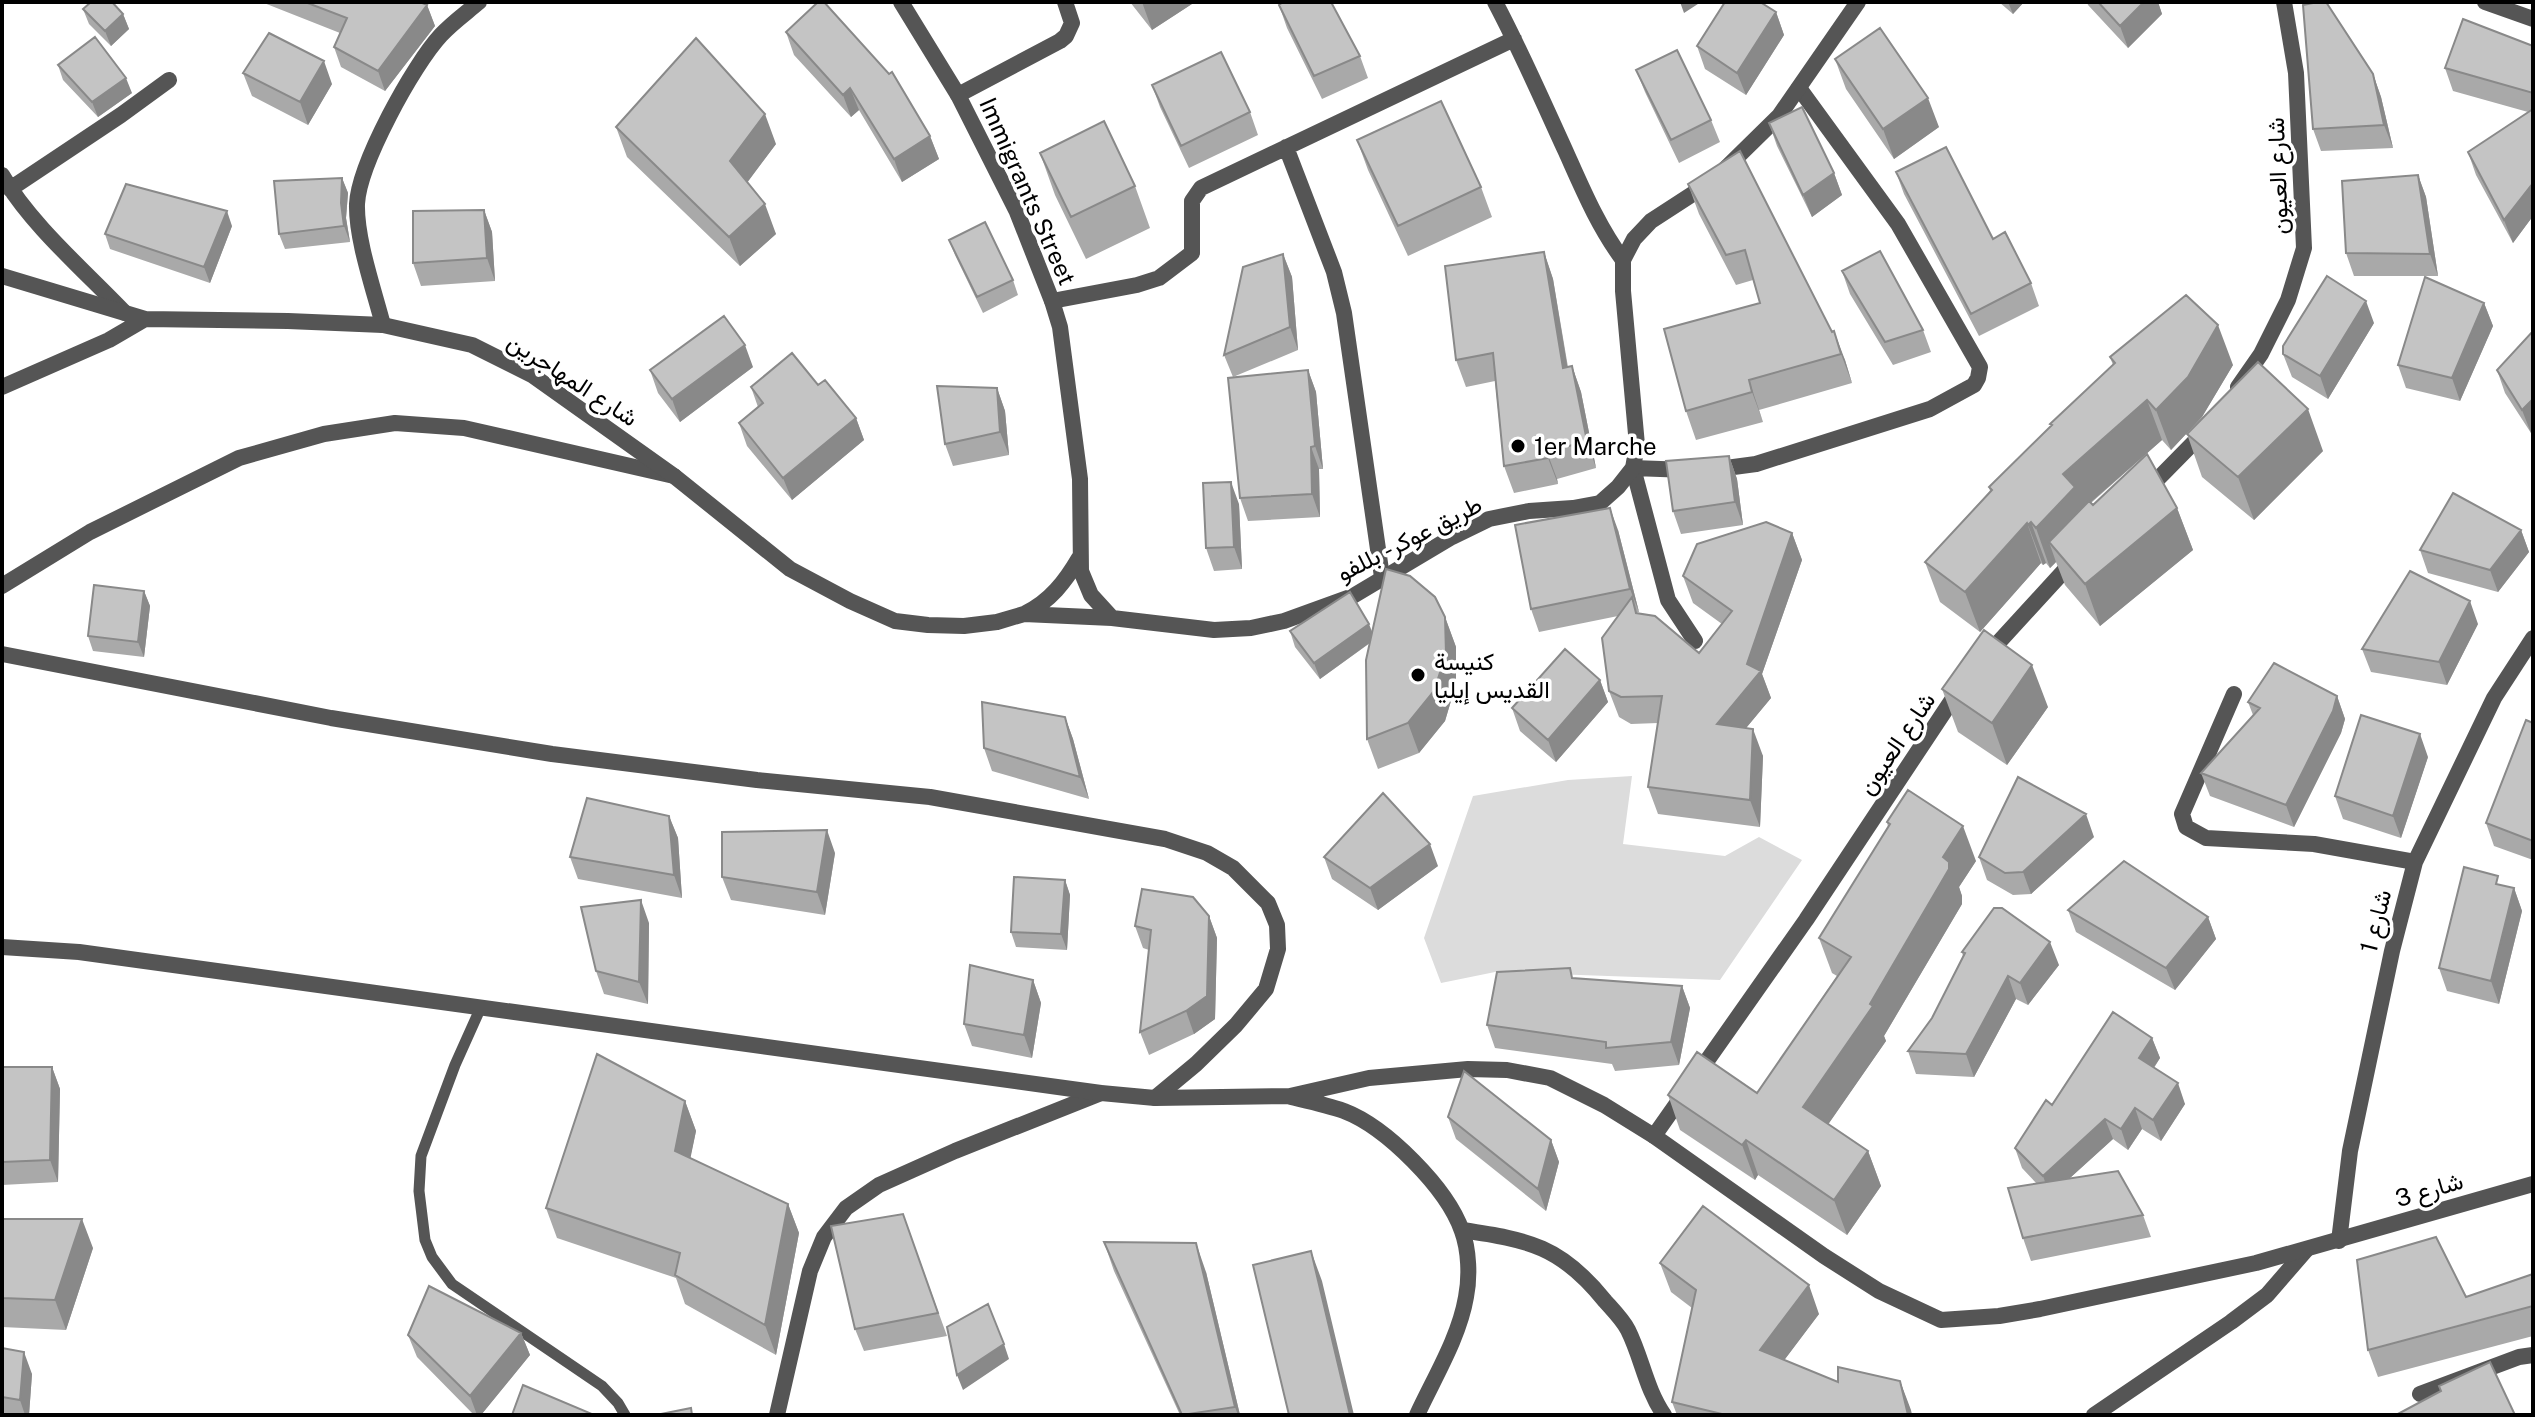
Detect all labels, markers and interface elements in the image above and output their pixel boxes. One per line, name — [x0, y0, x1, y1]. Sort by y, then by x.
street label: Immigrants Street — [974, 93, 1082, 289]
street label: شارع العيون — [2261, 117, 2296, 235]
street label: شارع المهاجرين — [501, 327, 643, 434]
place label: 1er Marche — [1534, 432, 1657, 460]
marker: 1er Marche — [1509, 437, 1527, 455]
street label: طريق عوكر - بللفو — [1332, 489, 1487, 588]
place label: كنيسة القديس إيليا — [1434, 647, 1550, 705]
marker: كنيسة القديس إيليا — [1409, 666, 1427, 684]
street label: شارع العيون — [1852, 687, 1943, 801]
street label: شارع 1 — [2354, 887, 2399, 956]
street label: شارع 3 — [2392, 1166, 2467, 1215]

